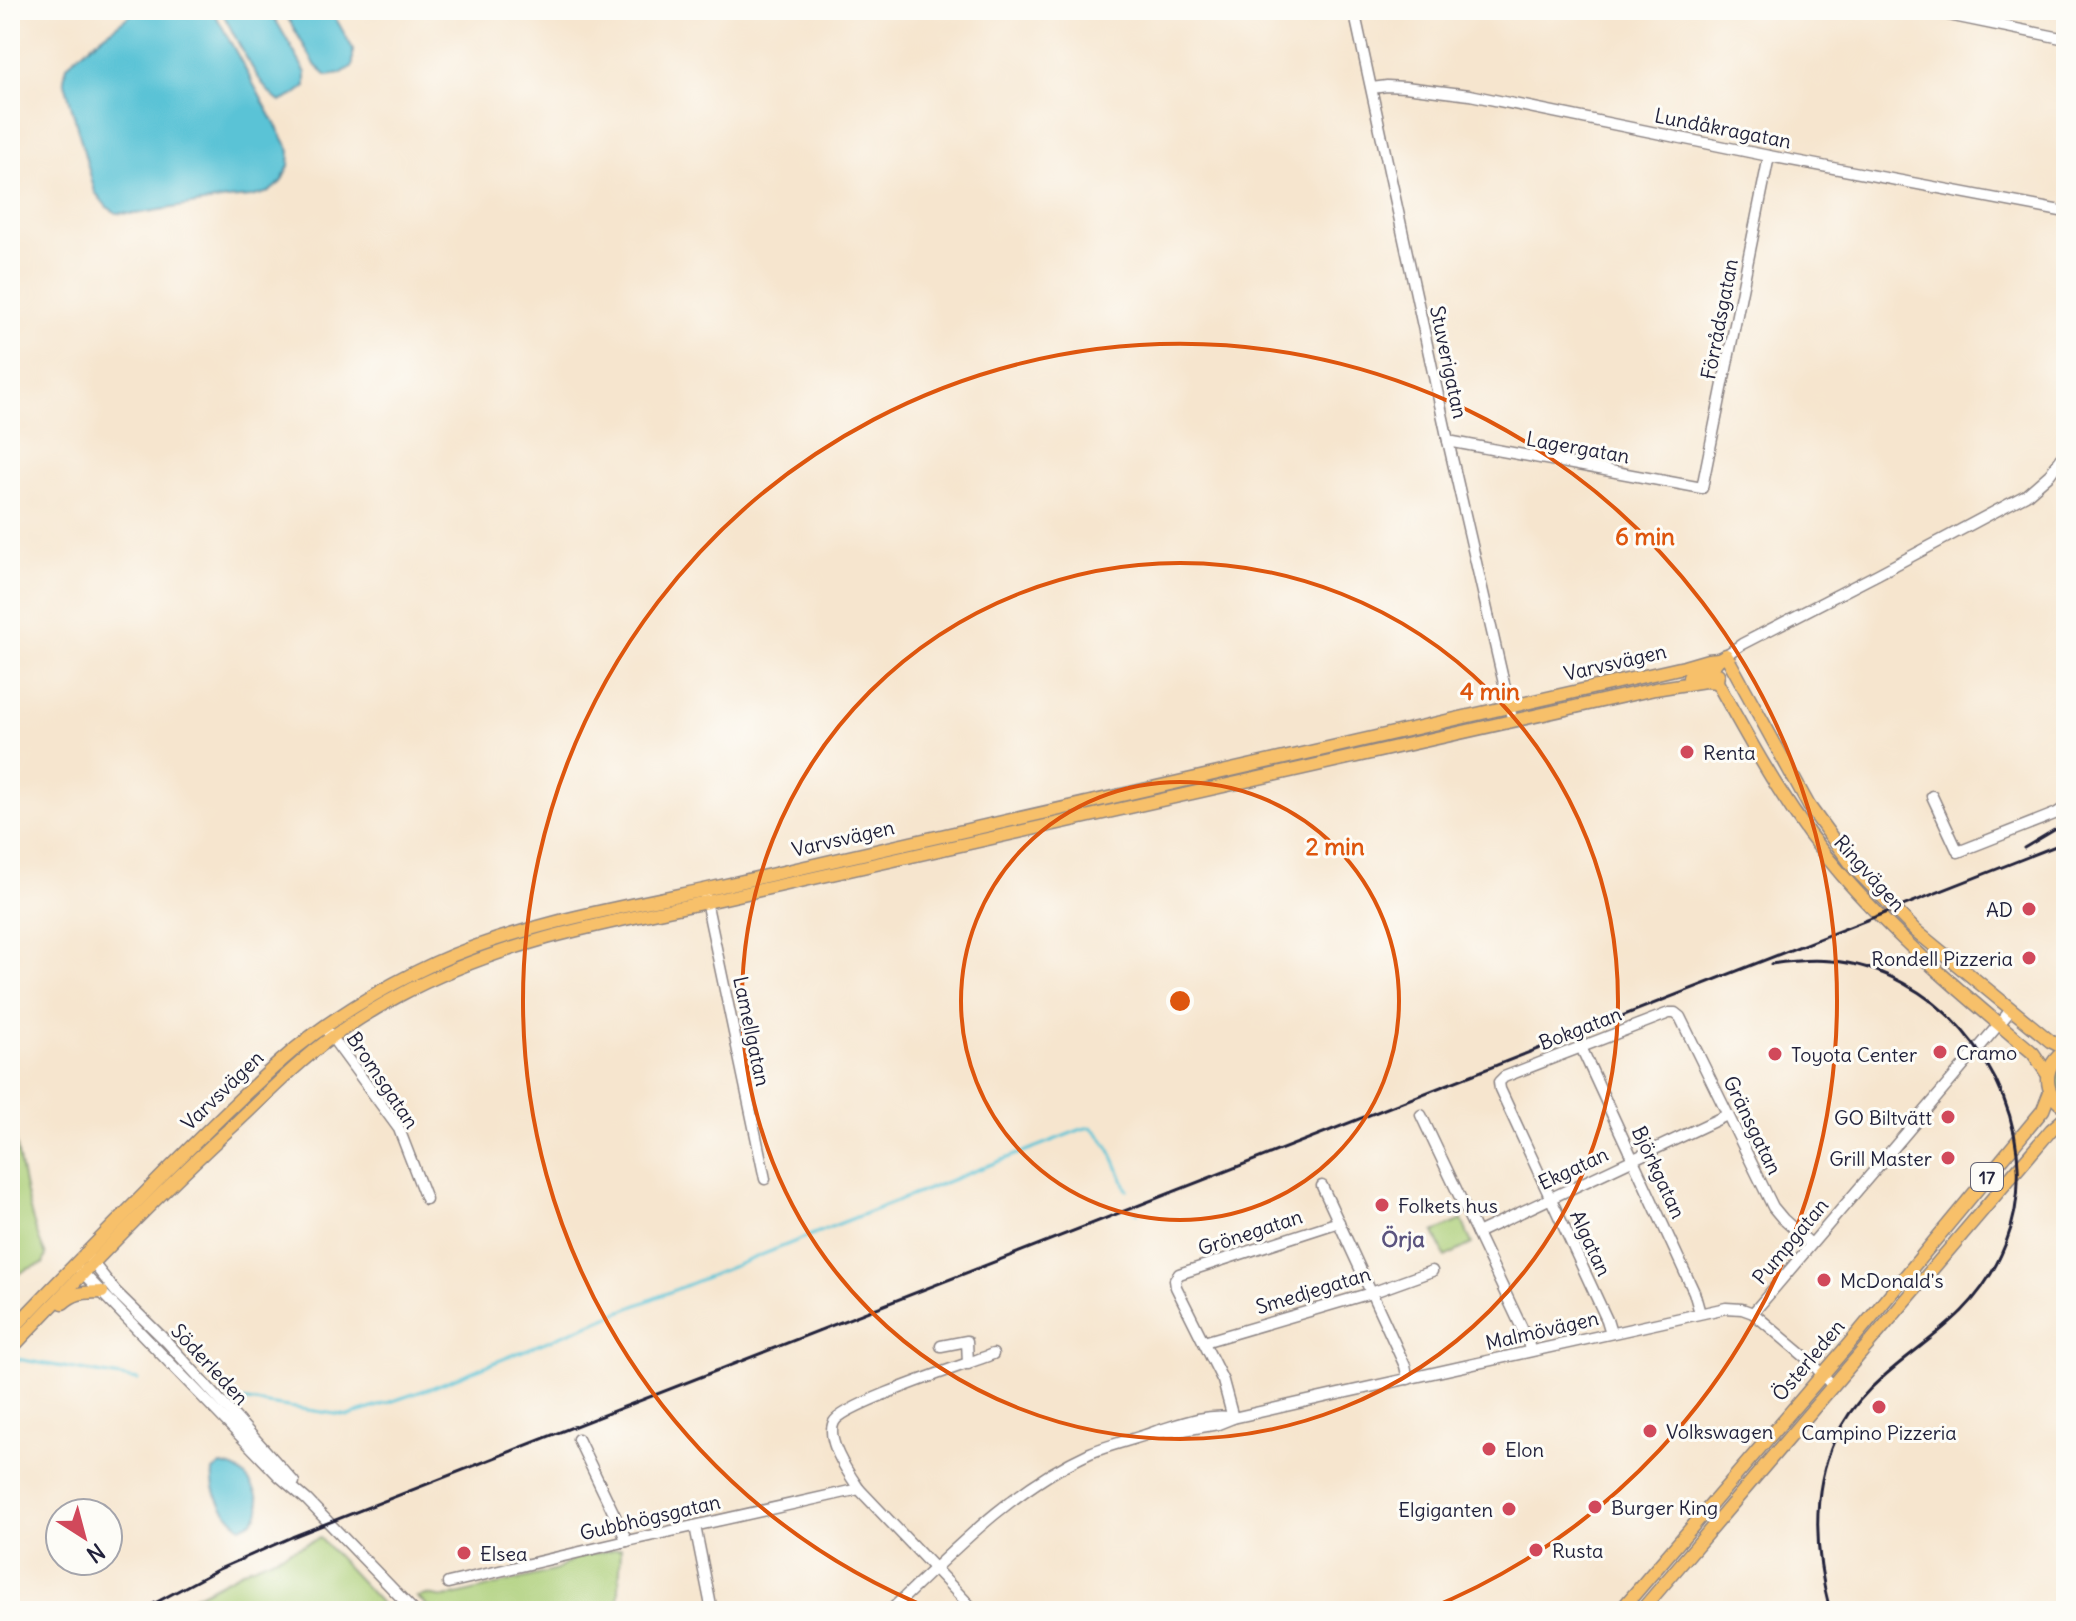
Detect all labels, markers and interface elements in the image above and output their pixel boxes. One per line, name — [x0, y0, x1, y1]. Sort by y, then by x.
street label: Lundåkragatan — [1652, 102, 1794, 154]
street label: Förrådsgatan — [1695, 257, 1743, 381]
street label: Stuverigatan — [1425, 303, 1473, 421]
street label: Lagergatan — [1524, 426, 1632, 468]
text: 6 min — [1615, 521, 1675, 551]
street label: Varvsvägen — [1561, 638, 1669, 686]
text: 4 min — [1460, 676, 1520, 706]
place label: Renta — [1703, 740, 1756, 765]
marker: Renta — [1678, 743, 1696, 761]
street label: Varvsvägen — [789, 814, 897, 862]
street label: Ringvägen — [1829, 830, 1911, 916]
text: 2 min — [1305, 831, 1365, 861]
place label: AD — [1986, 897, 2013, 922]
marker: AD — [2020, 900, 2038, 918]
place label: Rondell Pizzeria — [1871, 946, 2013, 971]
marker: Rondell Pizzeria — [2020, 949, 2038, 967]
street label: Lamellgatan — [728, 974, 776, 1088]
centre of rings — [1166, 987, 1194, 1015]
street label: Bokgatan — [1535, 1001, 1625, 1055]
street label: Bromsgatan — [342, 1027, 424, 1133]
place label: Cramo — [1956, 1040, 2017, 1065]
place label: Toyota Center — [1791, 1042, 1917, 1067]
marker: Cramo — [1931, 1043, 1949, 1061]
street label: Varvsvägen — [176, 1045, 268, 1135]
marker: Toyota Center — [1766, 1045, 1784, 1063]
street label: Gränsgatan — [1718, 1072, 1788, 1178]
place label: GO Biltvätt — [1834, 1105, 1932, 1130]
marker: GO Biltvätt — [1939, 1108, 1957, 1126]
street label: Björkgatan — [1627, 1122, 1691, 1222]
street label: Ekgatan — [1534, 1141, 1612, 1195]
place label: Grill Master — [1829, 1146, 1932, 1171]
marker: Grill Master — [1939, 1149, 1957, 1167]
road number: 17 — [1971, 1163, 2003, 1191]
place label: Folkets hus — [1398, 1193, 1498, 1218]
street label: Pumpgatan — [1747, 1193, 1833, 1289]
marker: Folkets hus — [1373, 1196, 1391, 1214]
street label: Grönegatan — [1195, 1203, 1305, 1261]
street label: Algatan — [1565, 1206, 1617, 1280]
district label: Örja — [1381, 1225, 1425, 1253]
street label: Smedjegatan — [1253, 1261, 1373, 1319]
place label: McDonald's — [1840, 1268, 1944, 1293]
marker: McDonald's — [1815, 1271, 1833, 1289]
street label: Malmövägen — [1483, 1305, 1601, 1355]
street label: Österleden — [1767, 1314, 1849, 1406]
street label: Söderleden — [166, 1318, 254, 1410]
marker: Campino Pizzeria — [1870, 1398, 1888, 1416]
place label: Volkswagen — [1666, 1419, 1773, 1444]
place label: Campino Pizzeria — [1801, 1420, 1957, 1445]
marker: Volkswagen — [1641, 1422, 1659, 1440]
place label: Elon — [1505, 1437, 1544, 1462]
marker: Elon — [1480, 1440, 1498, 1458]
street label: Gubbhögsgatan — [577, 1489, 723, 1545]
place label: Burger King — [1611, 1495, 1718, 1520]
north arrow — [44, 1497, 124, 1577]
place label: Elgiganten — [1398, 1497, 1493, 1522]
marker: Burger King — [1586, 1498, 1604, 1516]
marker: Elgiganten — [1500, 1500, 1518, 1518]
text: N — [81, 1537, 110, 1569]
place label: Rusta — [1552, 1538, 1604, 1563]
place label: Elsea — [480, 1541, 528, 1566]
marker: Rusta — [1527, 1541, 1545, 1559]
marker: Elsea — [455, 1544, 473, 1562]

